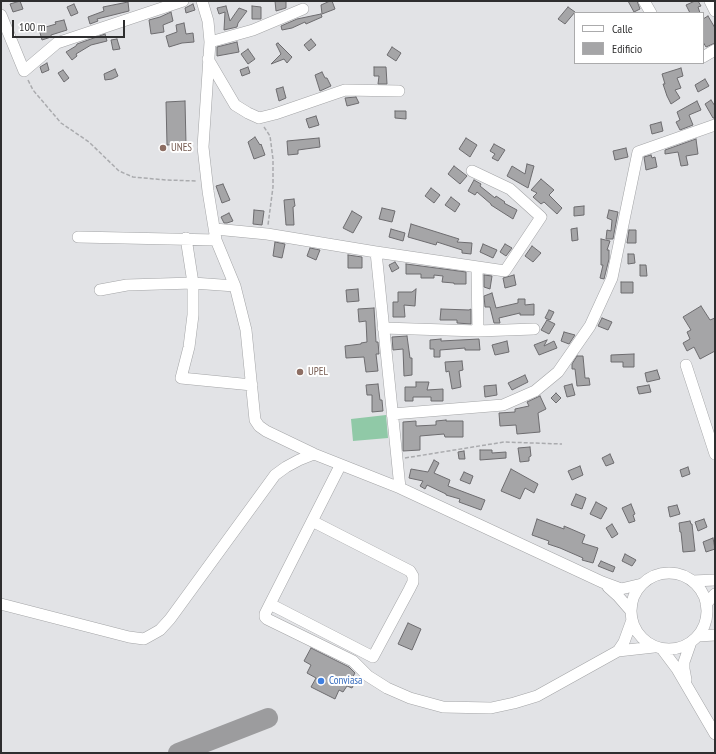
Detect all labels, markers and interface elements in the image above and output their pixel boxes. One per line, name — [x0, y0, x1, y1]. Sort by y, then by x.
scale bar — [14, 12, 127, 38]
legend — [574, 12, 704, 64]
text: 100 m — [19, 19, 46, 34]
text: Calle — [612, 21, 633, 36]
text: Edificio — [612, 41, 642, 56]
place label: UNES — [171, 141, 192, 155]
marker: UNES — [158, 143, 168, 153]
place label: UPEL — [308, 365, 328, 379]
marker: UPEL — [295, 367, 305, 377]
place label: Conviasa — [329, 674, 362, 688]
marker: Conviasa — [316, 676, 326, 686]

